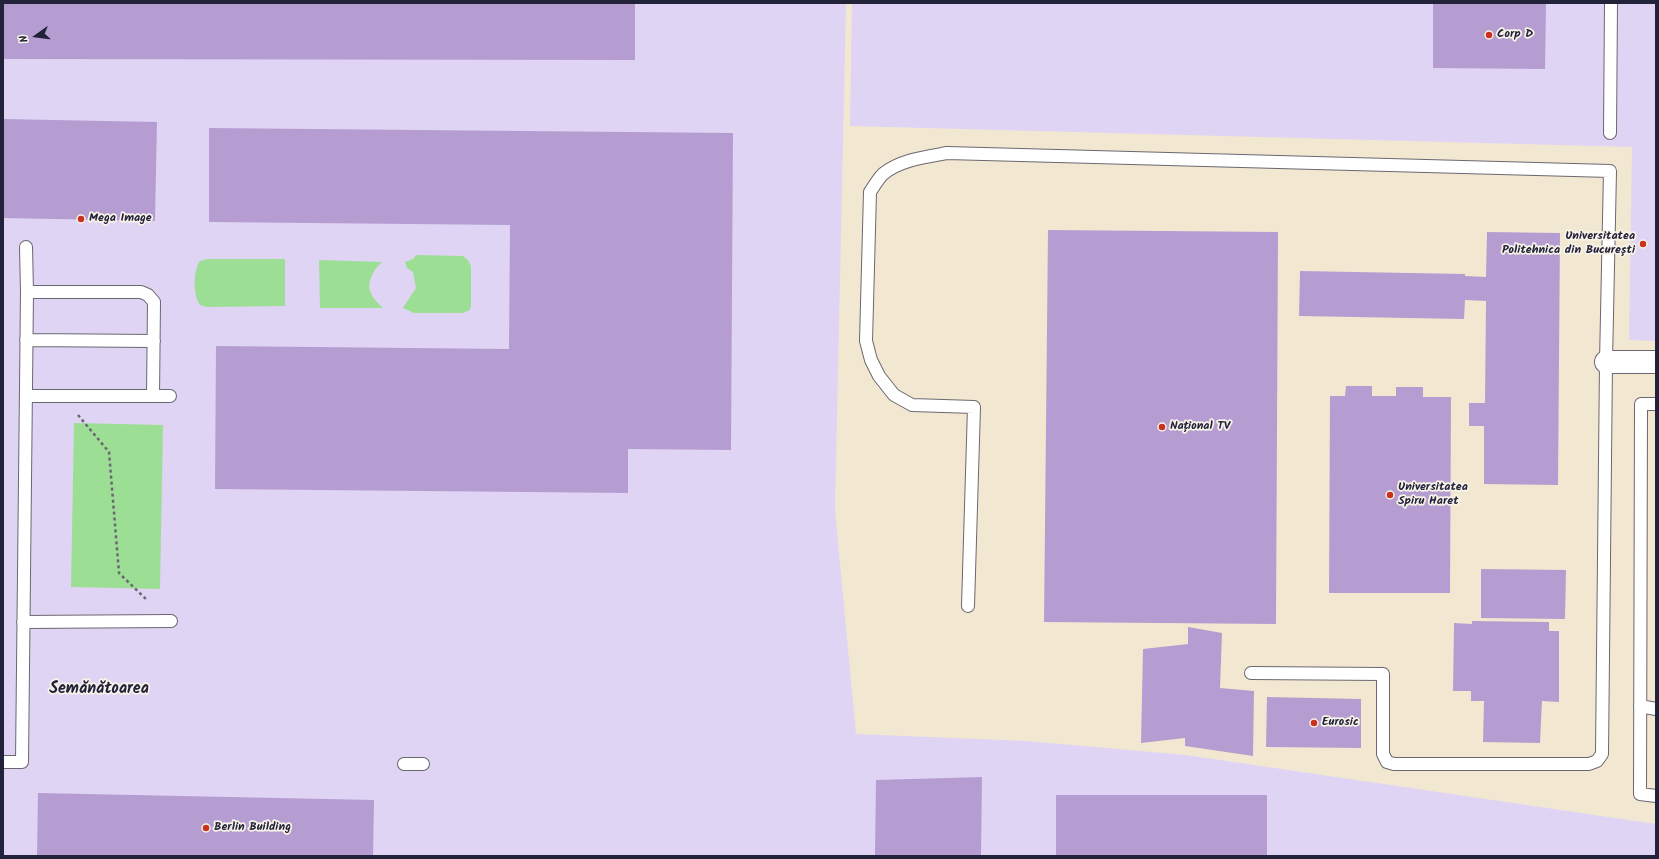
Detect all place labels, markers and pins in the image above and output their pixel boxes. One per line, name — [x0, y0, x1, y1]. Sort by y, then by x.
place label: Corp D — [1497, 28, 1533, 42]
marker: Corp D — [1484, 30, 1494, 40]
place label: Mega Image — [89, 212, 152, 226]
marker: Mega Image — [76, 214, 86, 224]
place label: Universitatea Politehnica din București — [1502, 230, 1635, 258]
marker: Universitatea Politehnica din București — [1638, 239, 1648, 249]
place label: Național TV — [1170, 420, 1230, 434]
marker: Național TV — [1157, 422, 1167, 432]
place label: Universitatea Spiru Haret — [1398, 481, 1468, 509]
marker: Universitatea Spiru Haret — [1385, 490, 1395, 500]
place label: Eurosic — [1322, 716, 1359, 730]
marker: Eurosic — [1309, 718, 1319, 728]
place label: Berlin Building — [214, 821, 291, 835]
marker: Berlin Building — [201, 823, 211, 833]

